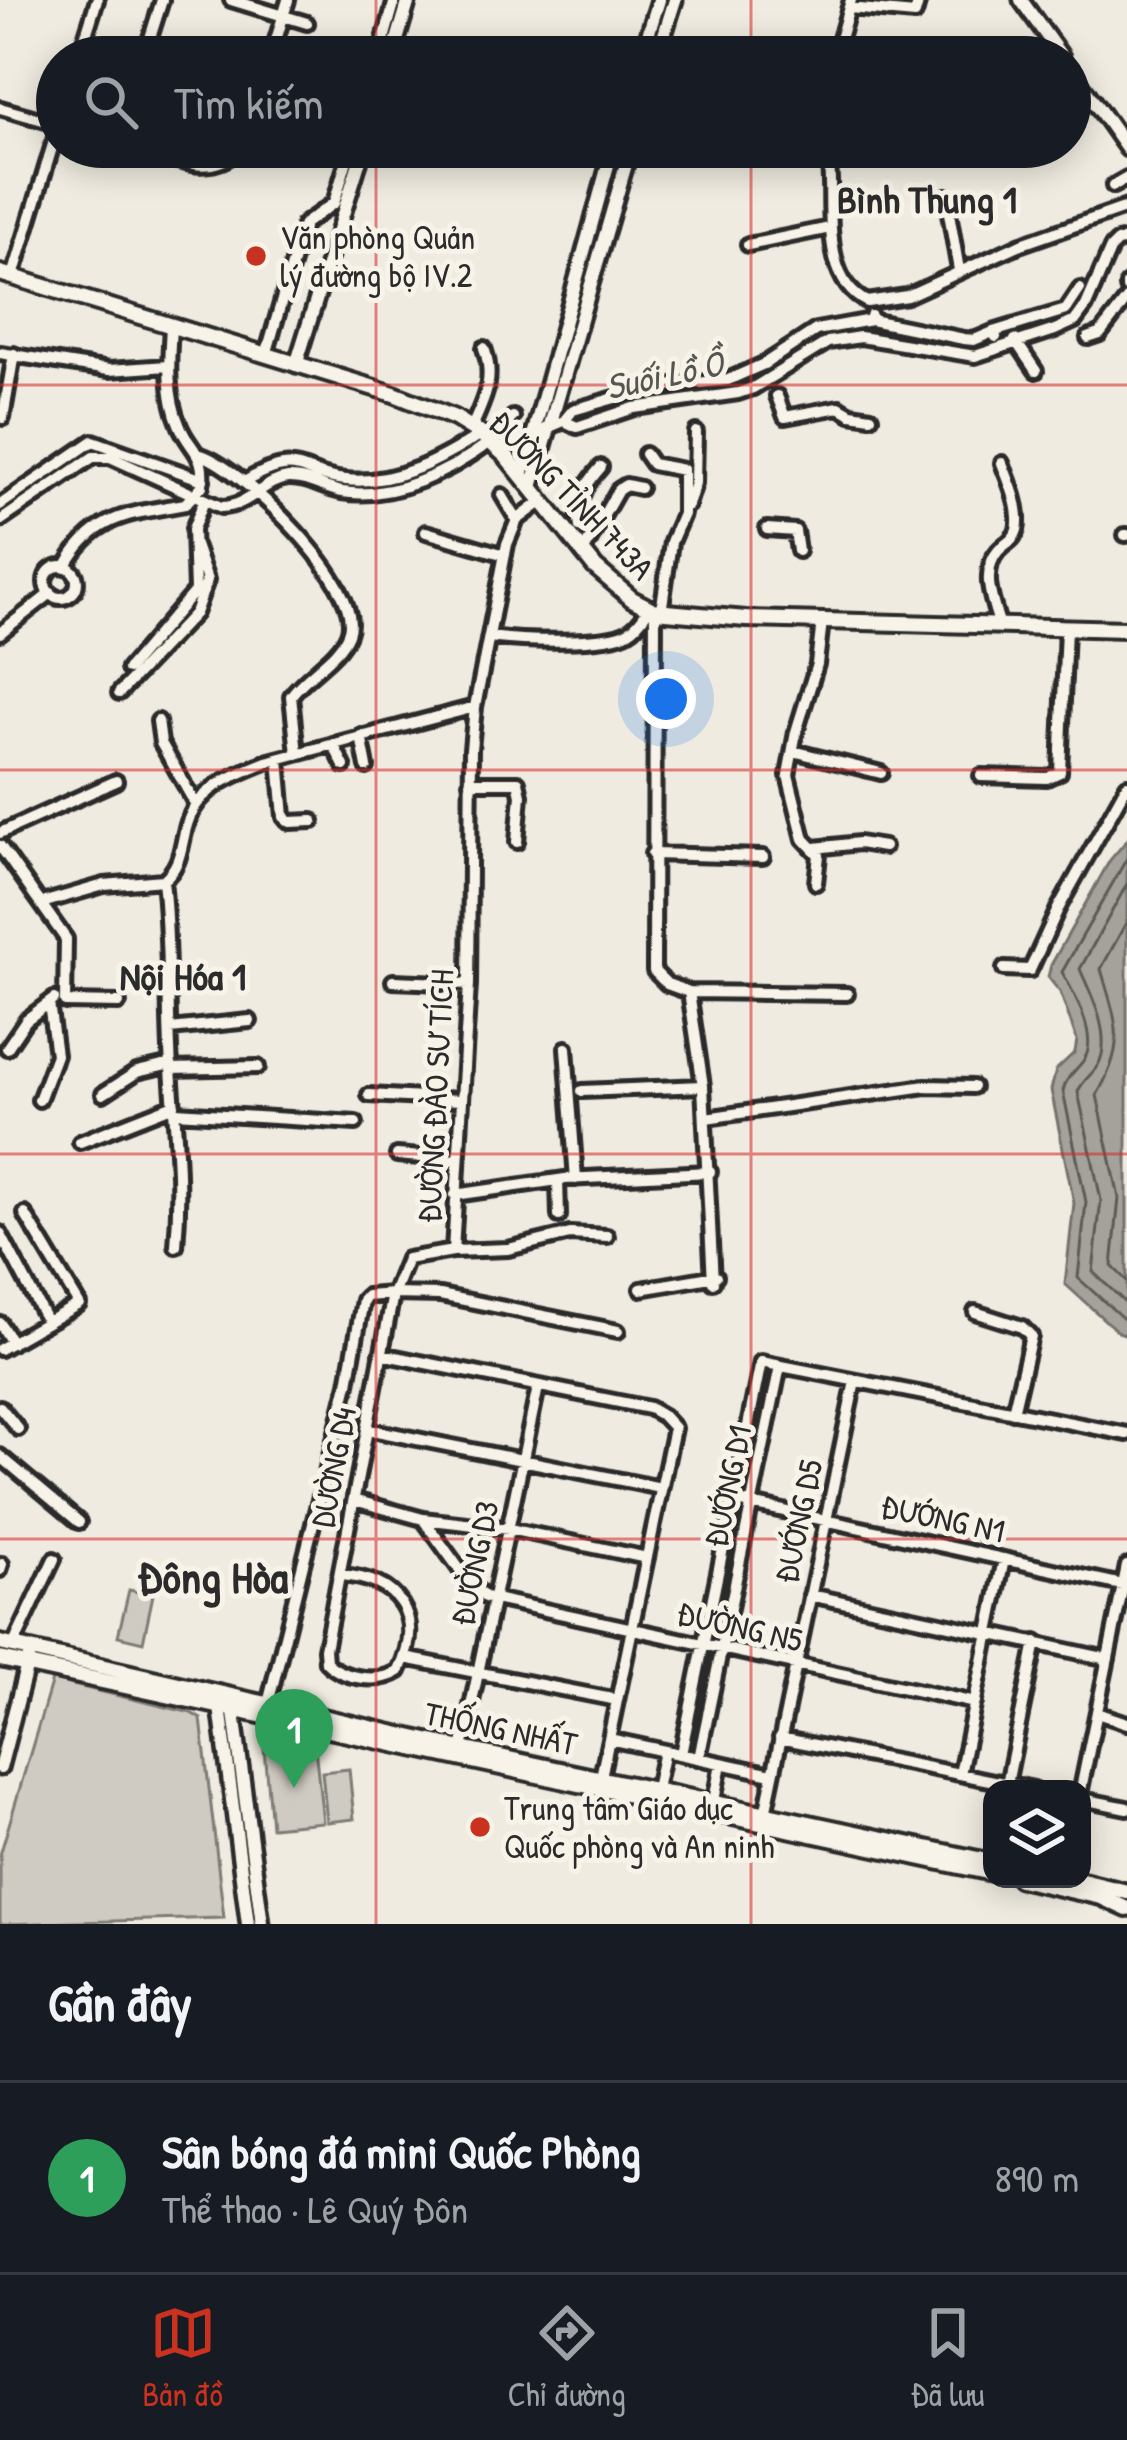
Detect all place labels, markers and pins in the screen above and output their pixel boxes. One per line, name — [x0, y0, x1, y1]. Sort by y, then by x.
place label: Văn phòng Quản lý đường bộ IV.2 — [280, 215, 475, 298]
marker: Văn phòng Quản lý đường bộ IV.2 — [243, 243, 269, 269]
pin: 1 — [255, 1689, 333, 1788]
place label: Trung tâm Giáo dục Quốc phòng và An ninh — [504, 1786, 775, 1869]
marker: Trung tâm Giáo dục Quốc phòng và An ninh — [467, 1814, 493, 1840]

